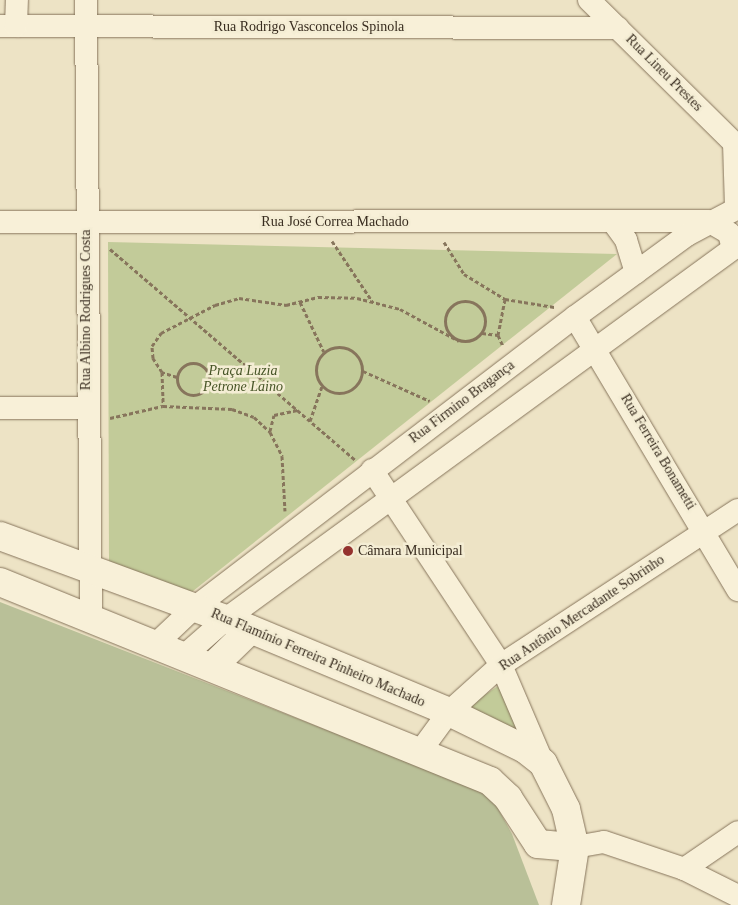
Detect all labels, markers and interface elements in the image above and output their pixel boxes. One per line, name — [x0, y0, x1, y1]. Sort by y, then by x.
street label: Rua Rodrigo Vasconcelos Spinola — [214, 19, 404, 35]
street label: Rua Lineu Prestes — [622, 31, 706, 115]
street label: Rua José Correa Machado — [261, 214, 409, 230]
street label: Rua Albino Rodrigues Costa — [78, 229, 94, 391]
street label: Rua Firmino Bragança — [406, 357, 518, 447]
park label: Praça Luzia Petrone Laino — [203, 363, 283, 396]
street label: Rua Ferreira Bonametti — [617, 391, 699, 513]
place label: Câmara Municipal — [358, 543, 463, 559]
marker: Câmara Municipal — [342, 545, 354, 557]
street label: Rua Antônio Mercadante Sobrinho — [496, 551, 668, 675]
street label: Rua Flamínio Ferreira Pinheiro Machado — [208, 605, 428, 711]

